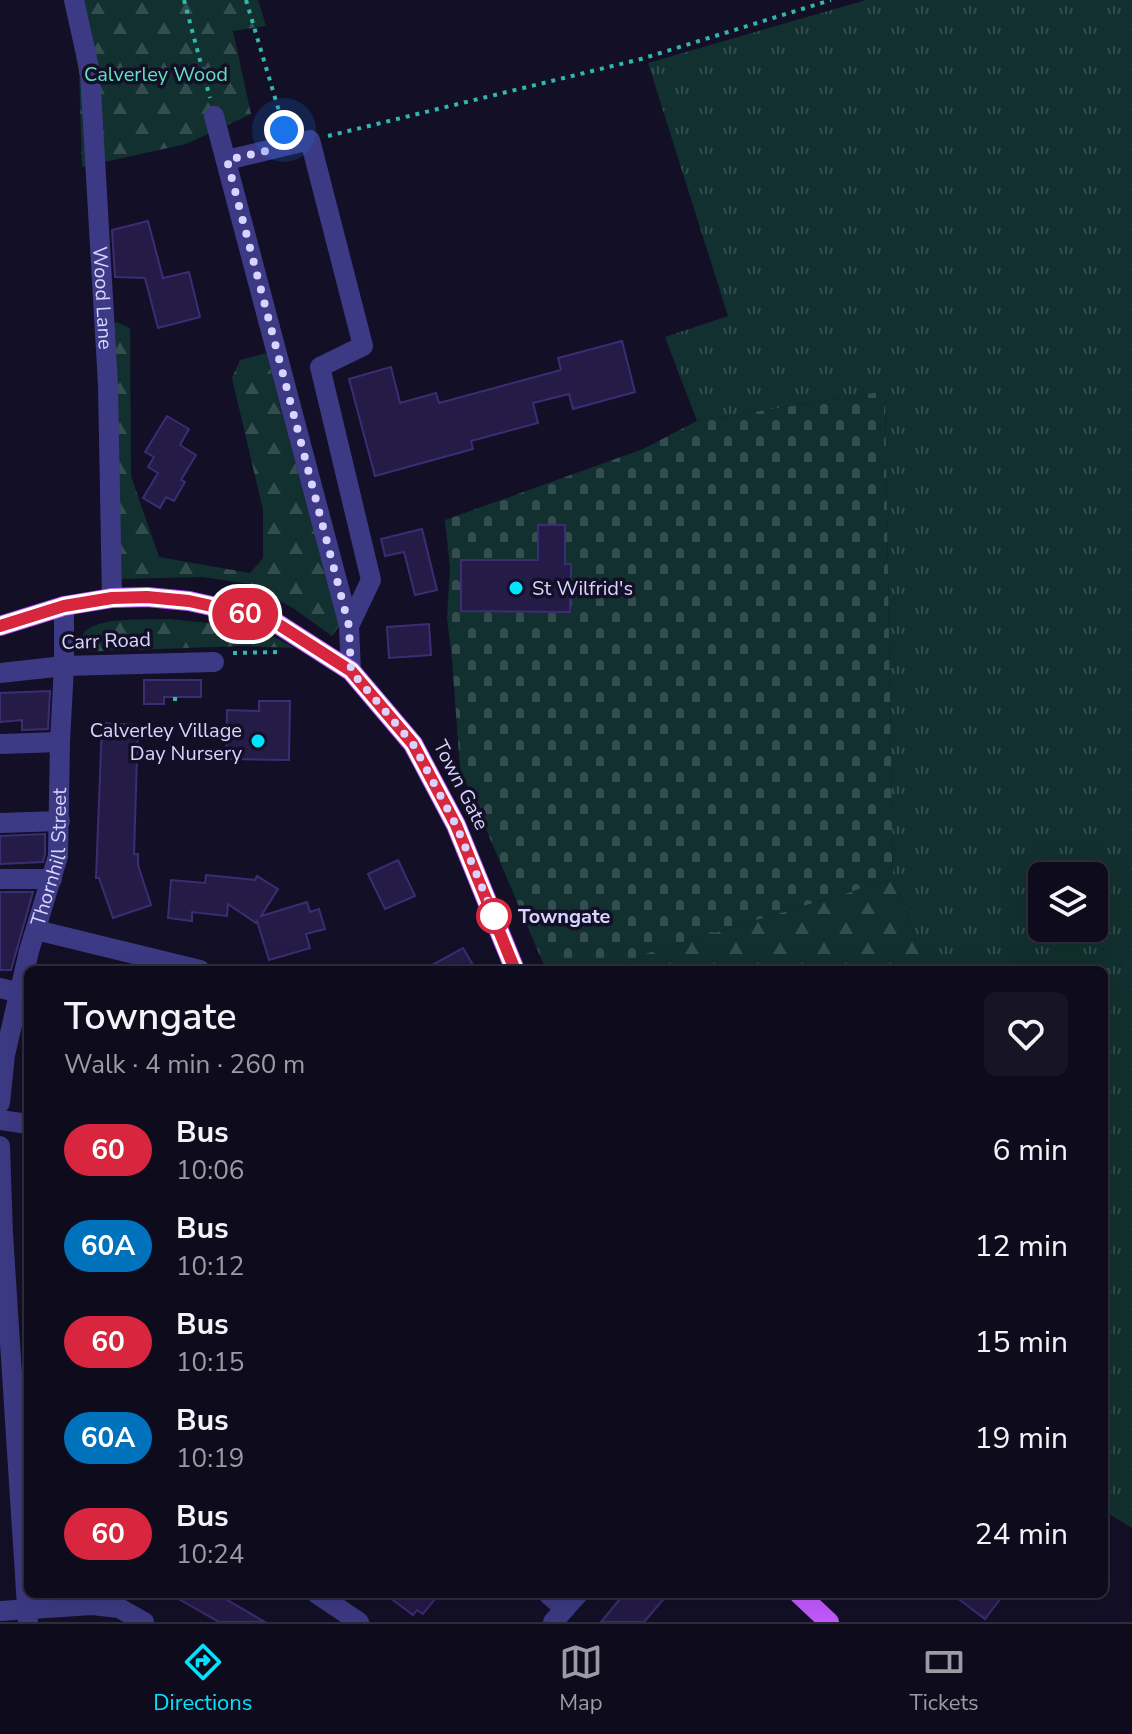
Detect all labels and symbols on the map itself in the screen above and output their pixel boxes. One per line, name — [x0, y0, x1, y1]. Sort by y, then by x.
park label: Calverley Wood — [84, 61, 228, 88]
your location — [264, 110, 304, 150]
street label: Wood Lane — [87, 245, 119, 350]
place label: St Wilfrid's — [532, 575, 633, 602]
marker: St Wilfrid's — [507, 579, 525, 597]
line badge: 60 — [209, 588, 281, 640]
street label: Carr Road — [61, 626, 151, 656]
place label: Calverley Village Day Nursery — [90, 717, 243, 767]
marker: Calverley Village Day Nursery — [249, 732, 267, 750]
street label: Town Gate — [427, 735, 495, 835]
street label: Thornhill Street — [24, 787, 73, 929]
marker: Towngate — [477, 899, 511, 933]
place label: Towngate — [518, 903, 611, 930]

